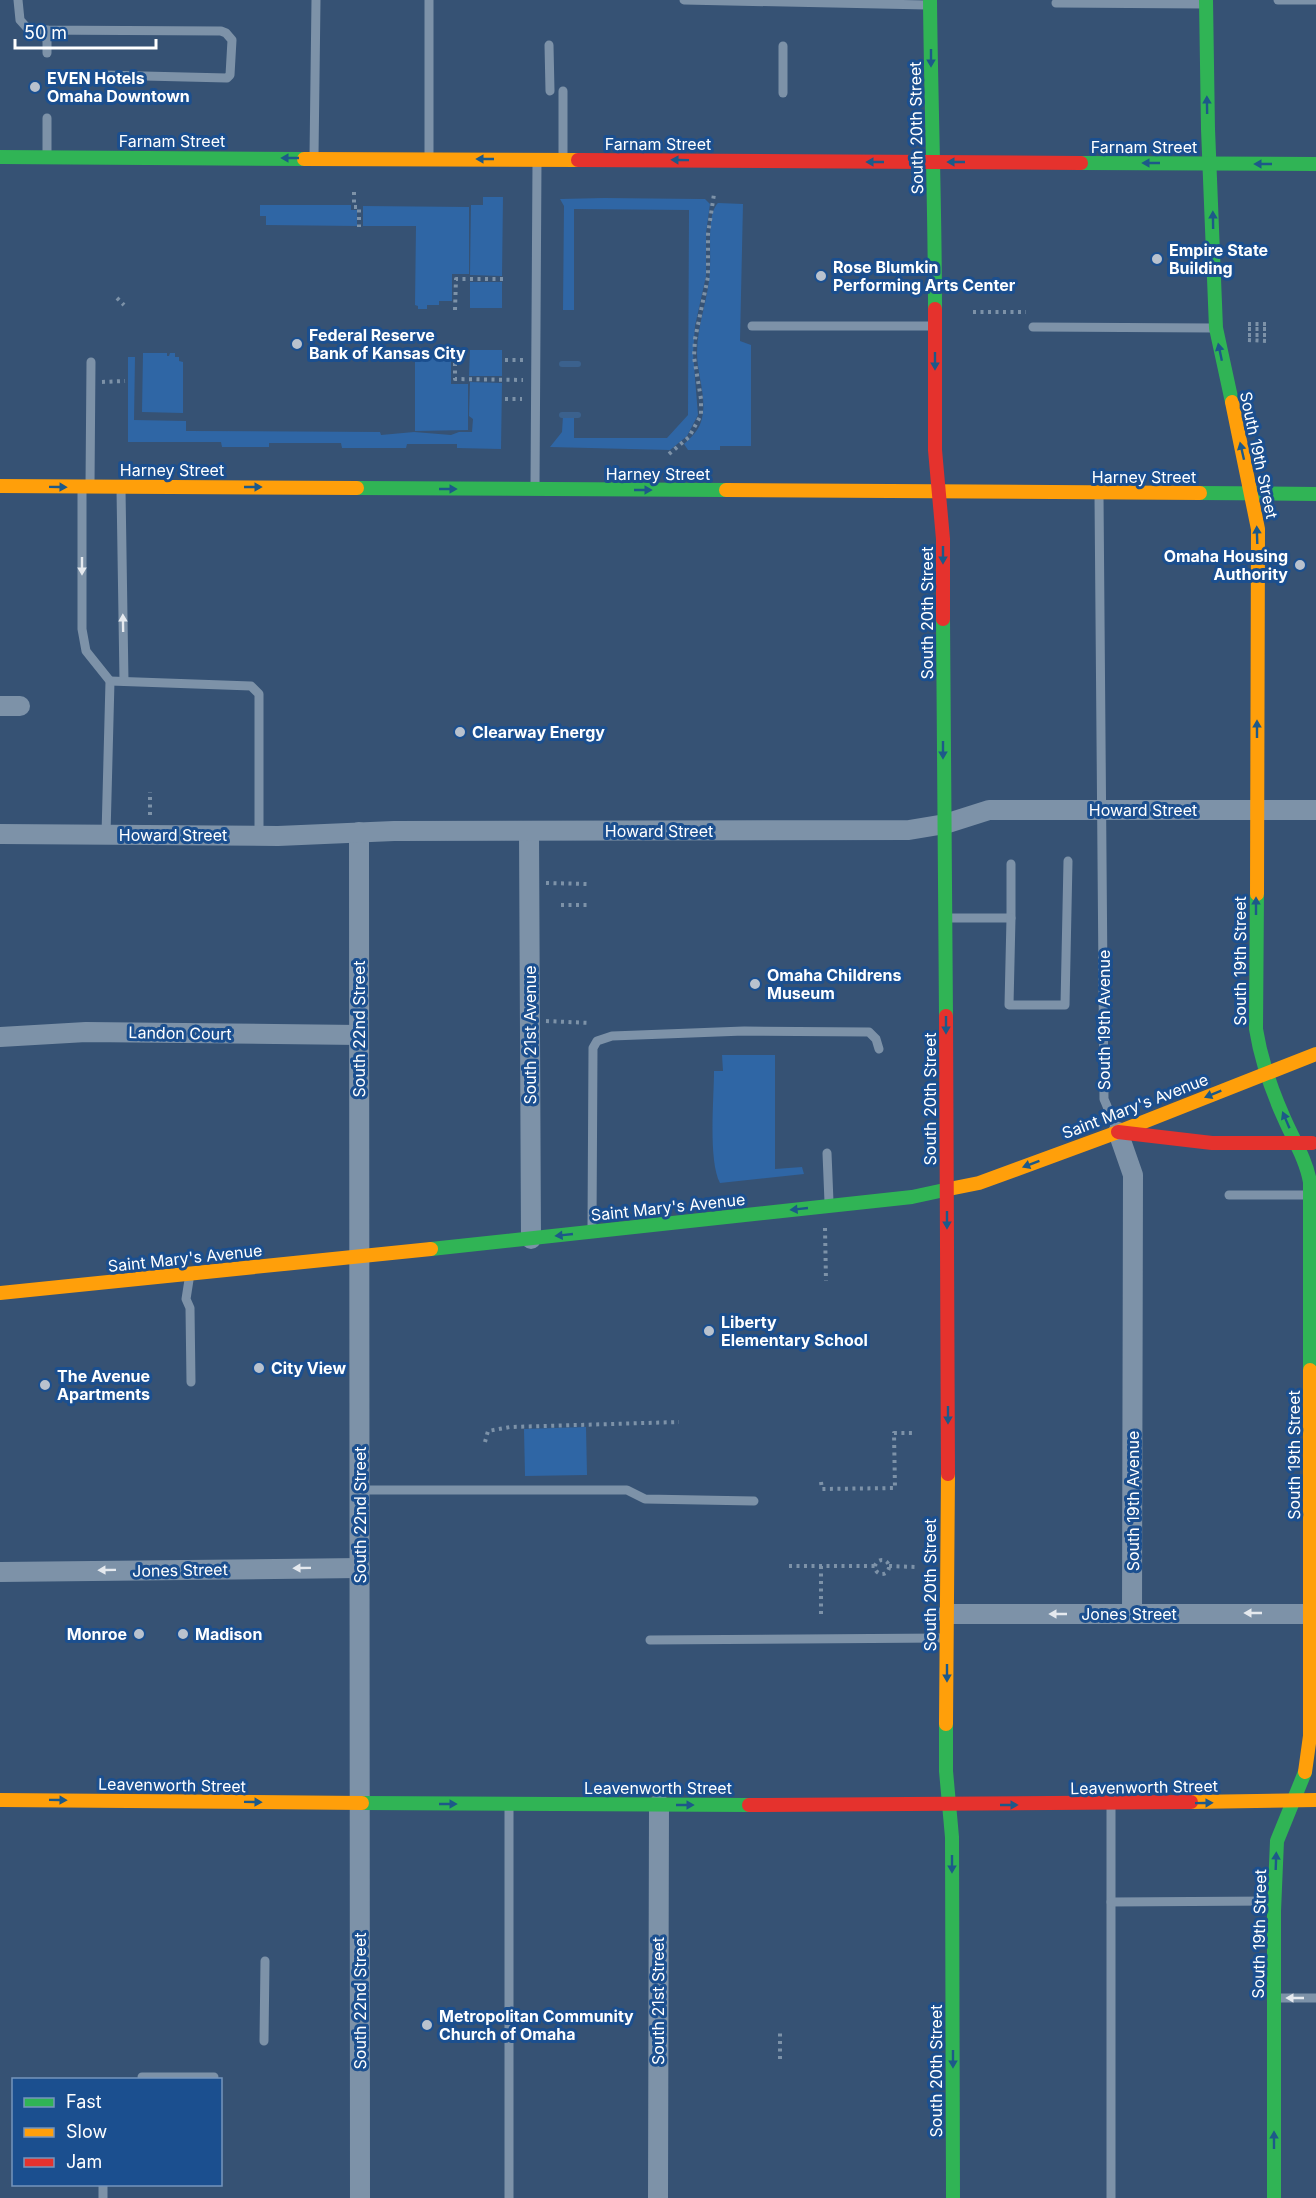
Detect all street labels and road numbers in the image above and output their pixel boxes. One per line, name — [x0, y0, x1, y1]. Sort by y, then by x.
street label: South 20th Street — [905, 61, 927, 195]
street label: Farnam Street — [119, 131, 225, 151]
street label: Farnam Street — [605, 134, 711, 154]
street label: Farnam Street — [1091, 137, 1197, 157]
street label: South 19th Street — [1236, 390, 1282, 520]
street label: Harney Street — [120, 460, 224, 480]
street label: Harney Street — [606, 464, 710, 484]
street label: Harney Street — [1092, 467, 1196, 487]
street label: South 20th Street — [917, 547, 937, 679]
street label: Howard Street — [1089, 800, 1197, 820]
street label: Howard Street — [605, 821, 713, 841]
street label: Howard Street — [119, 825, 227, 845]
street label: South 19th Street — [1230, 896, 1250, 1026]
street label: South 19th Avenue — [1094, 950, 1114, 1090]
street label: South 22nd Street — [349, 961, 369, 1097]
street label: South 21st Avenue — [520, 965, 540, 1105]
street label: Landon Court — [128, 1022, 232, 1044]
street label: South 20th Street — [920, 1033, 940, 1165]
street label: Saint Mary's Avenue — [1059, 1069, 1211, 1143]
street label: Saint Mary's Avenue — [590, 1189, 746, 1225]
street label: Saint Mary's Avenue — [107, 1240, 263, 1276]
street label: South 19th Street — [1284, 1390, 1304, 1520]
street label: South 19th Avenue — [1123, 1431, 1143, 1571]
street label: South 22nd Street — [350, 1447, 370, 1583]
street label: South 20th Street — [920, 1519, 940, 1651]
street label: Jones Street — [132, 1559, 228, 1581]
street label: Jones Street — [1081, 1604, 1177, 1624]
street label: Leavenworth Street — [98, 1774, 246, 1796]
street label: Leavenworth Street — [1070, 1776, 1218, 1798]
street label: Leavenworth Street — [584, 1778, 732, 1798]
street label: South 19th Street — [1248, 1869, 1270, 1999]
street label: South 22nd Street — [350, 1933, 370, 2069]
street label: South 21st Street — [648, 1937, 668, 2065]
street label: South 20th Street — [926, 2005, 946, 2137]

